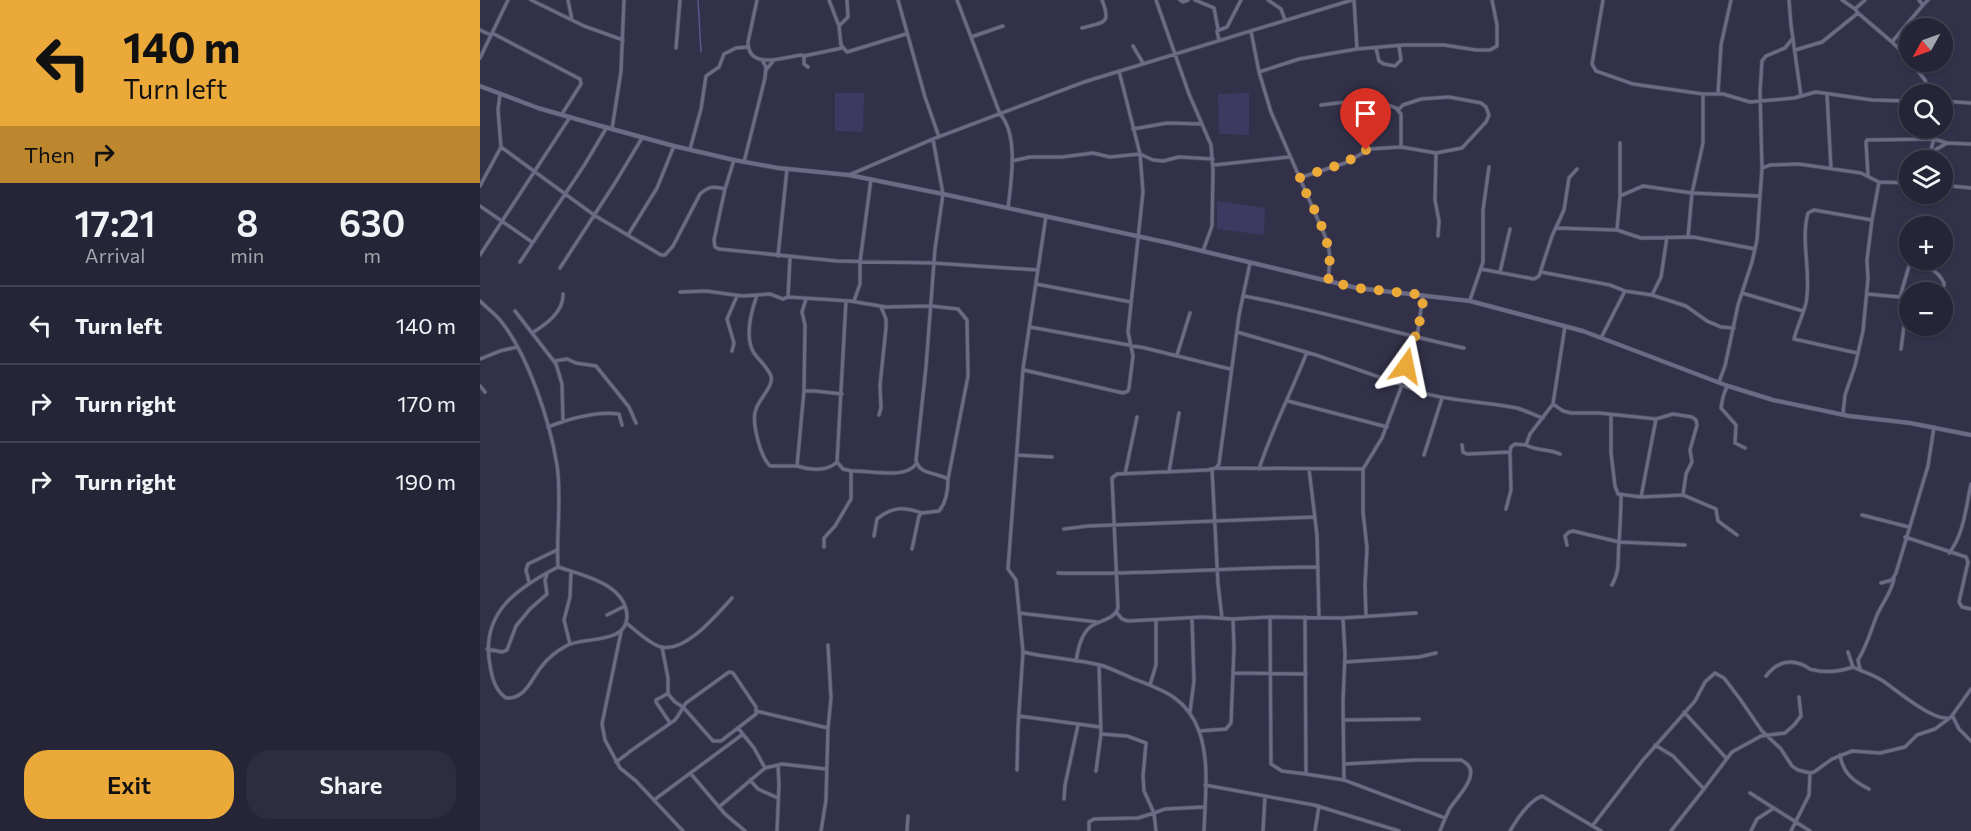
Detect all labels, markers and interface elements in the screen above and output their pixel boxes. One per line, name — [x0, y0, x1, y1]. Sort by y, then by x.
north arrow — [1899, 18, 1953, 72]
map controls — [1899, 18, 1953, 336]
text: 140 m — [123, 20, 240, 72]
icon: left — [24, 24, 102, 102]
text: Turn left — [123, 72, 227, 105]
button: search — [1899, 84, 1953, 138]
pin — [1340, 88, 1391, 150]
icon: arrive — [1349, 97, 1382, 130]
icon: right — [87, 138, 120, 171]
text: Then — [24, 141, 75, 168]
button: layers — [1899, 150, 1953, 204]
text: 17:21 — [75, 200, 156, 244]
text: 8 — [236, 200, 258, 244]
text: 630 — [339, 200, 405, 244]
button: + — [1899, 216, 1953, 270]
text: Arrival — [85, 243, 145, 267]
text: min — [230, 243, 264, 267]
text: m — [363, 243, 381, 267]
button: − — [1899, 282, 1953, 336]
icon: left — [24, 309, 57, 342]
text: Turn left — [75, 312, 162, 339]
text: 140 m — [396, 312, 456, 339]
position arrow — [1374, 334, 1438, 398]
icon: right — [24, 387, 57, 420]
text: Turn right — [75, 390, 176, 417]
text: 170 m — [397, 390, 456, 417]
icon: right — [24, 465, 57, 498]
text: Turn right — [75, 468, 176, 495]
text: 190 m — [395, 468, 456, 495]
button: Exit — [24, 750, 234, 819]
button: Share — [246, 750, 456, 819]

